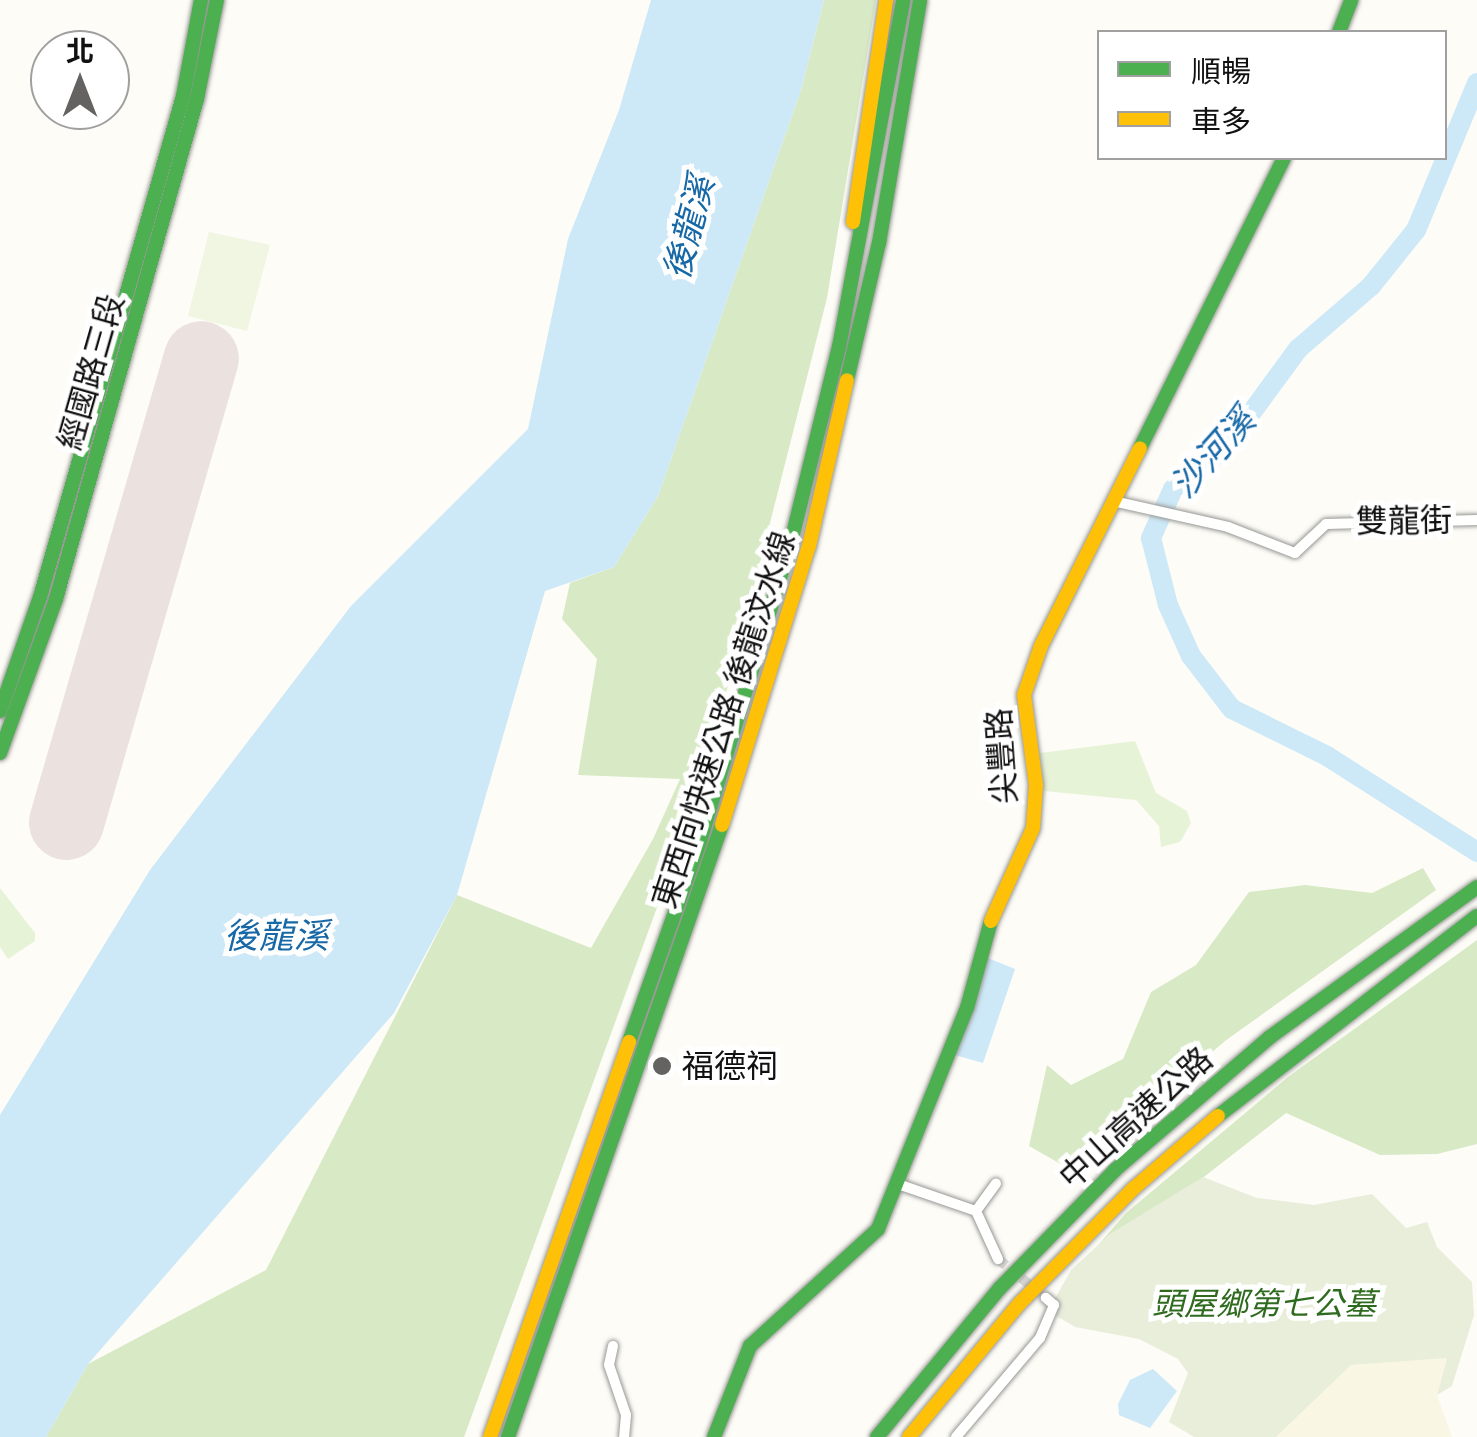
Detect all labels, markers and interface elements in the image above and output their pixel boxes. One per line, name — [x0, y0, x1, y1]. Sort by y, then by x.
north arrow — [30, 30, 130, 130]
legend — [1097, 30, 1447, 160]
text: 北 — [66, 34, 94, 69]
text: 順暢 — [1191, 53, 1251, 90]
text: 車多 — [1191, 103, 1251, 140]
water label: 後龍溪 — [655, 172, 723, 284]
street label: 經國路三段 — [50, 290, 132, 454]
water label: 沙河溪 — [1162, 400, 1264, 506]
street label: 雙龍街 — [1356, 501, 1452, 541]
street label: 東西向快速公路 後龍汶水線 — [645, 527, 803, 913]
street label: 尖豐路 — [979, 707, 1025, 805]
water label: 後龍溪 — [224, 915, 328, 957]
street label: 中山高速公路 — [1052, 1039, 1220, 1197]
place label: 福德祠 — [682, 1047, 778, 1085]
marker: 福德祠 — [651, 1055, 673, 1077]
park label: 頭屋鄉第七公墓 — [1152, 1285, 1376, 1323]

